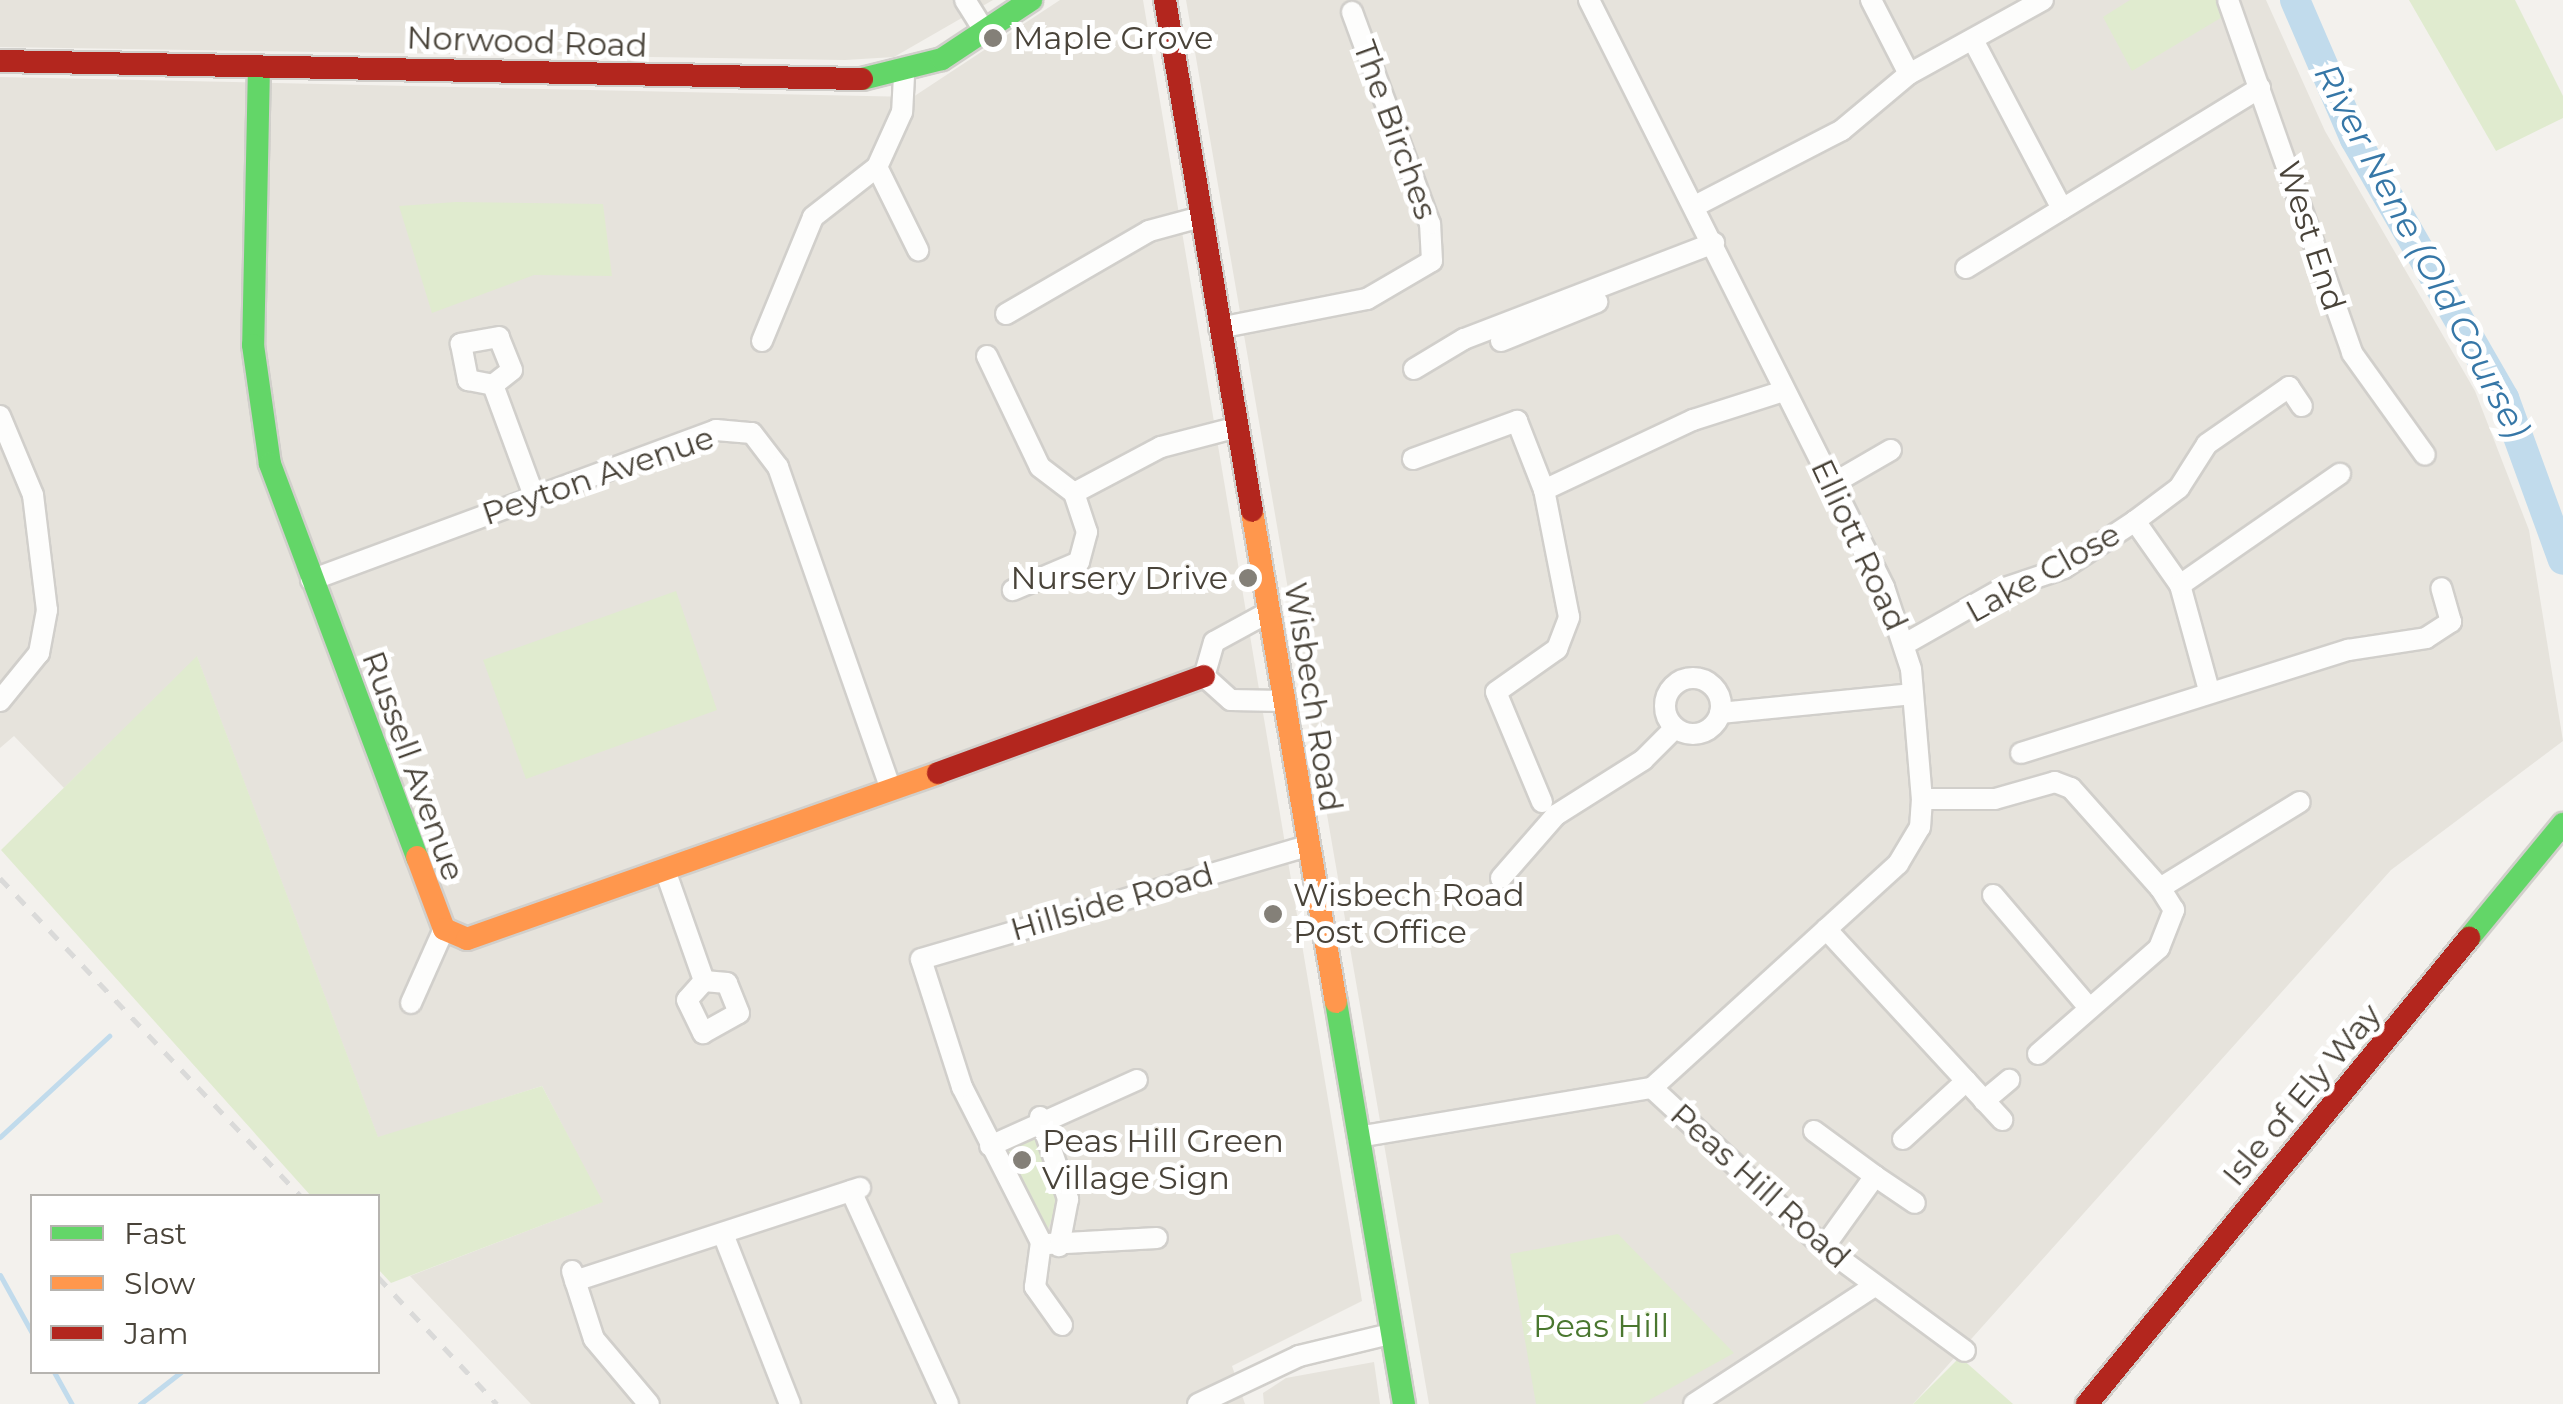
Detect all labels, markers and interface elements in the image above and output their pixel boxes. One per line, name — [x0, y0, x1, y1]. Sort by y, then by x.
street label: Norwood Road — [406, 19, 648, 65]
place label: Maple Grove — [1013, 19, 1213, 57]
marker: Maple Grove — [982, 27, 1004, 49]
street label: The Birches — [1345, 35, 1445, 225]
water label: River Nene (Old Course) — [2305, 57, 2539, 445]
street label: West End — [2269, 156, 2353, 316]
street label: Peyton Avenue — [477, 418, 719, 534]
street label: Elliott Road — [1803, 453, 1915, 637]
street label: Lake Close — [1959, 515, 2127, 631]
place label: Nursery Drive — [1011, 559, 1228, 597]
marker: Nursery Drive — [1237, 567, 1259, 589]
street label: Wisbech Road — [1276, 580, 1350, 814]
street label: Russell Avenue — [354, 646, 472, 886]
street label: Hillside Road — [1006, 855, 1218, 949]
place label: Wisbech Road Post Office — [1293, 877, 1525, 952]
marker: Wisbech Road Post Office — [1262, 903, 1284, 925]
street label: Isle of Ely Way — [2215, 996, 2389, 1194]
street label: Peas Hill Road — [1662, 1095, 1858, 1277]
place label: Peas Hill Green Village Sign — [1042, 1123, 1284, 1198]
marker: Peas Hill Green Village Sign — [1011, 1149, 1033, 1171]
legend — [30, 1194, 380, 1374]
text: Fast — [124, 1215, 187, 1252]
text: Slow — [124, 1265, 195, 1302]
park label: Peas Hill — [1533, 1307, 1669, 1345]
text: Jam — [124, 1315, 189, 1352]

